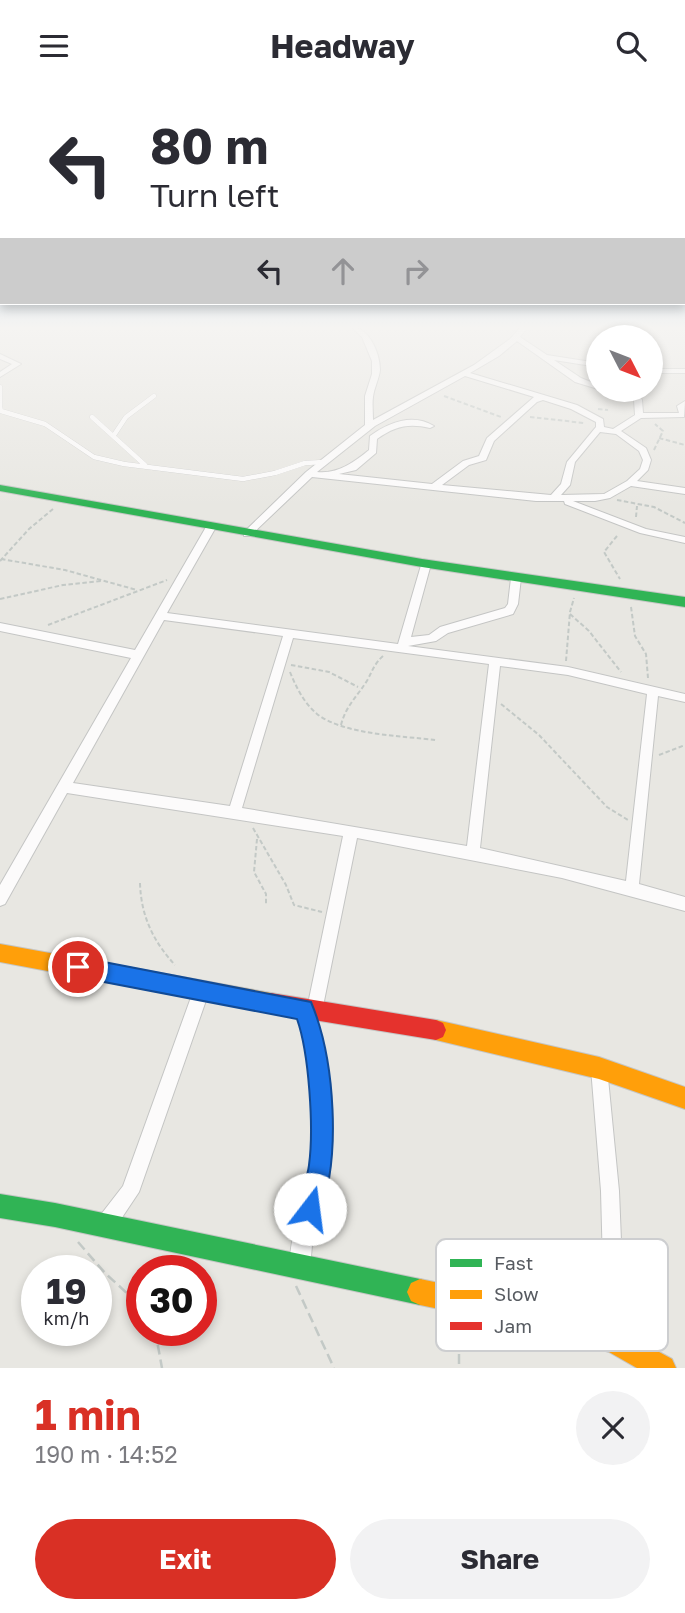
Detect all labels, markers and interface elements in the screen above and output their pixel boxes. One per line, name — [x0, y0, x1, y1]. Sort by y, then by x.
icon: menu — [35, 27, 73, 65]
text: Headway — [270, 27, 415, 65]
icon: search — [612, 27, 650, 65]
text: 80 m — [150, 116, 268, 175]
icon: left — [35, 119, 126, 210]
text: Turn left — [150, 176, 279, 214]
icon: left — [251, 252, 289, 290]
icon: ahead — [324, 252, 362, 290]
icon: right — [397, 252, 435, 290]
north arrow — [586, 325, 663, 403]
map controls — [586, 325, 663, 402]
pin — [48, 937, 108, 997]
icon: arrive — [59, 948, 97, 986]
position arrow — [273, 1172, 347, 1246]
legend — [436, 1239, 668, 1351]
text: Fast — [494, 1251, 533, 1274]
speed limit sign: 30 — [126, 1255, 217, 1346]
text: 19 — [46, 1270, 87, 1312]
text: Slow — [494, 1282, 539, 1305]
text: km/h — [44, 1307, 89, 1329]
text: Jam — [494, 1314, 532, 1337]
text: 1 min — [35, 1389, 141, 1439]
button: close — [576, 1391, 650, 1465]
text: 190 m · 14:52 — [35, 1440, 178, 1468]
button: Exit — [35, 1519, 336, 1599]
button: Share — [350, 1519, 650, 1599]

